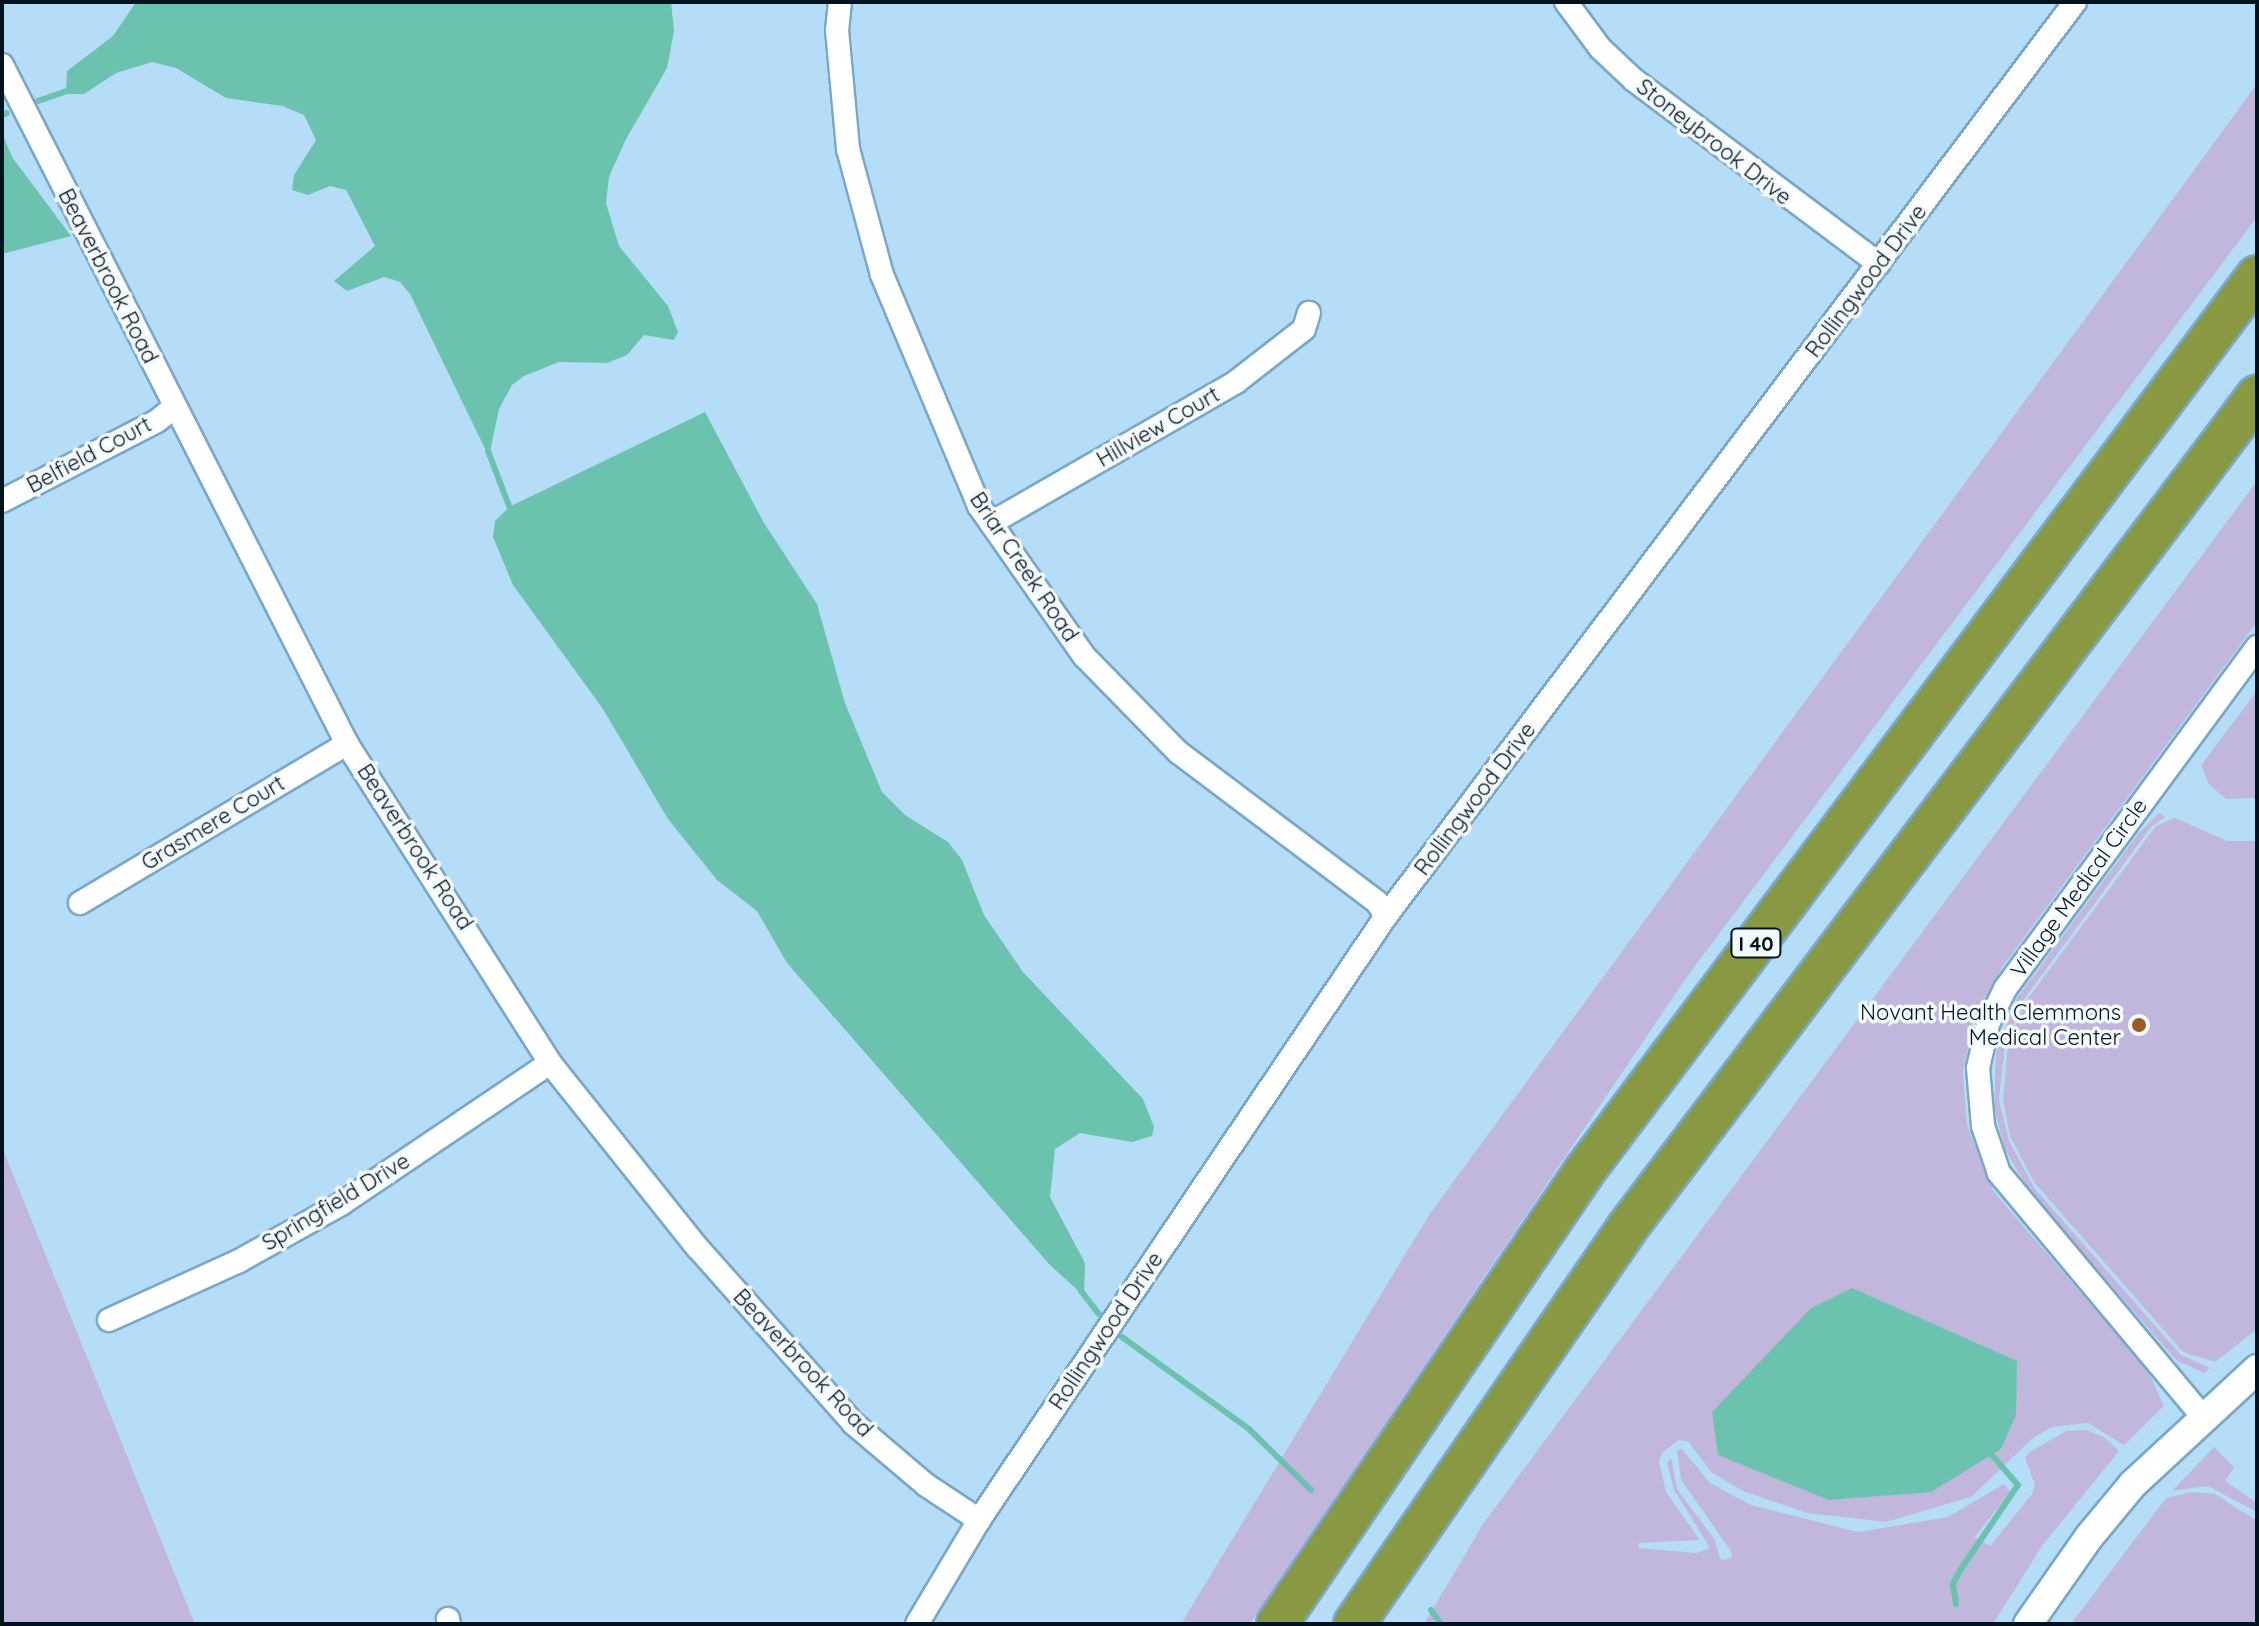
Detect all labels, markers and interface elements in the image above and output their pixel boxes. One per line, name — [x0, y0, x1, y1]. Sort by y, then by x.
street label: Stoneybrook Drive — [1631, 73, 1797, 211]
street label: Beaverbrook Road — [53, 184, 163, 368]
street label: Rollingwood Drive — [1800, 199, 1932, 363]
street label: Hillview Court — [1092, 381, 1224, 473]
street label: Belfield Court — [22, 411, 156, 499]
street label: Briar Creek Road — [964, 487, 1084, 647]
street label: Rollingwood Drive — [1409, 717, 1541, 881]
street label: Beaverbrook Road — [351, 759, 479, 935]
street label: Grasmere Court — [137, 770, 289, 876]
street label: Village Medical Circle — [2005, 793, 2153, 983]
road number: I 40 — [1730, 927, 1782, 959]
place label: Novant Health Clemmons Medical Center — [1860, 999, 2121, 1050]
marker: Novant Health Clemmons Medical Center — [2128, 1014, 2150, 1036]
street label: Springfield Drive — [257, 1148, 415, 1256]
street label: Rollingwood Drive — [1043, 1247, 1169, 1415]
street label: Beaverbrook Road — [728, 1284, 878, 1442]

